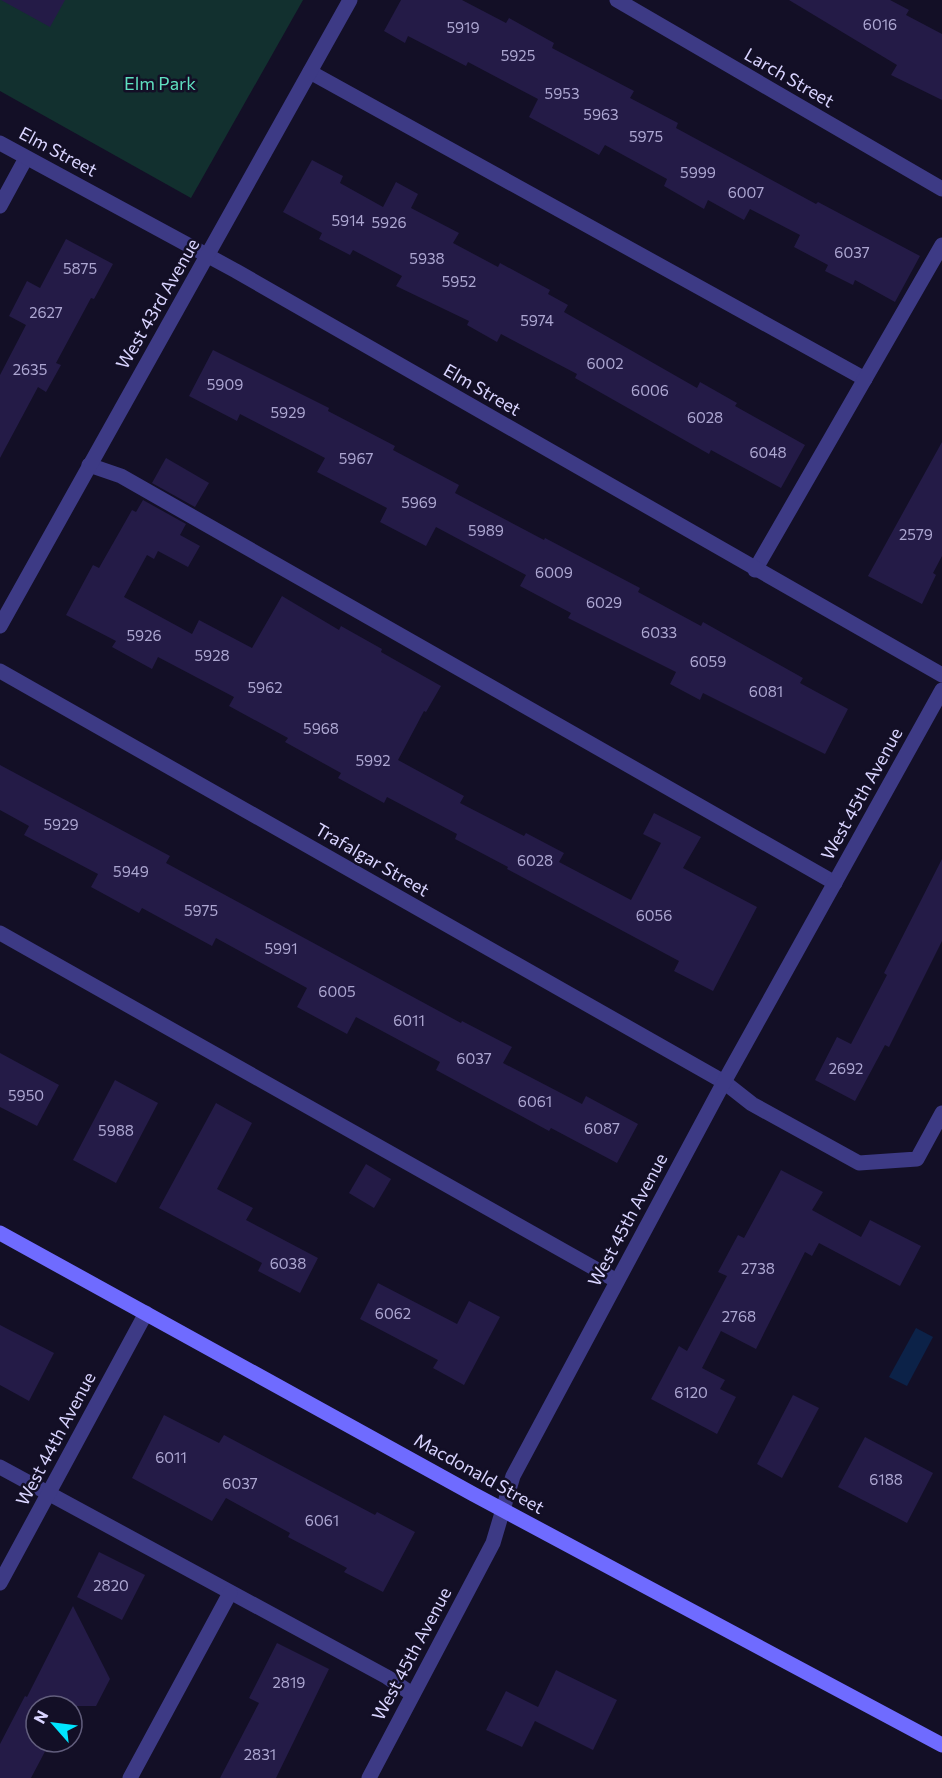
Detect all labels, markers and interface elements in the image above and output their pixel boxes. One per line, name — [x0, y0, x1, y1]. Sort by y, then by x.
house number: 6016 — [863, 15, 897, 33]
house number: 5919 — [446, 18, 480, 36]
street label: Larch Street — [741, 43, 838, 112]
house number: 5925 — [501, 46, 535, 64]
park label: Elm Park — [124, 72, 196, 94]
house number: 5953 — [545, 84, 579, 102]
house number: 5963 — [583, 105, 619, 123]
street label: Elm Street — [16, 121, 101, 181]
house number: 5975 — [629, 127, 663, 145]
house number: 5999 — [680, 163, 716, 181]
house number: 6007 — [728, 183, 764, 201]
house number: 5914 — [331, 211, 365, 229]
house number: 5926 — [371, 213, 407, 231]
street label: West 43rd Avenue — [111, 234, 204, 373]
house number: 6037 — [834, 243, 870, 261]
house number: 5938 — [409, 249, 445, 267]
house number: 5875 — [63, 259, 97, 277]
house number: 5952 — [442, 272, 476, 290]
house number: 2627 — [29, 303, 63, 321]
house number: 5974 — [520, 311, 554, 329]
house number: 6002 — [587, 354, 623, 372]
street label: Elm Street — [440, 358, 525, 420]
house number: 2635 — [13, 360, 47, 378]
house number: 5909 — [207, 375, 243, 393]
house number: 6006 — [631, 381, 669, 399]
house number: 5929 — [270, 403, 306, 421]
house number: 6028 — [687, 408, 723, 426]
house number: 6048 — [750, 443, 787, 461]
house number: 5967 — [339, 449, 373, 467]
house number: 5969 — [401, 493, 437, 511]
house number: 5989 — [468, 521, 504, 539]
house number: 2579 — [899, 525, 933, 543]
house number: 6009 — [535, 563, 573, 581]
house number: 6029 — [586, 593, 622, 611]
house number: 6033 — [641, 623, 677, 641]
house number: 5926 — [126, 626, 162, 644]
house number: 5928 — [194, 646, 230, 664]
house number: 6059 — [690, 652, 726, 670]
house number: 5962 — [247, 678, 283, 696]
house number: 6081 — [749, 682, 783, 700]
house number: 5968 — [303, 719, 339, 737]
street label: West 45th Avenue — [816, 724, 907, 864]
house number: 5992 — [355, 751, 391, 769]
house number: 5929 — [43, 815, 79, 833]
street label: Trafalgar Street — [312, 818, 433, 901]
house number: 6028 — [517, 851, 553, 869]
house number: 5949 — [113, 862, 149, 880]
house number: 5975 — [184, 901, 218, 919]
house number: 6056 — [636, 906, 672, 924]
house number: 5991 — [264, 939, 298, 957]
house number: 6005 — [318, 982, 356, 1000]
house number: 6011 — [393, 1011, 425, 1029]
house number: 6037 — [456, 1049, 492, 1067]
house number: 2692 — [829, 1059, 863, 1077]
house number: 5950 — [8, 1086, 44, 1104]
house number: 6061 — [518, 1092, 552, 1110]
house number: 6087 — [584, 1119, 620, 1137]
house number: 5988 — [98, 1121, 134, 1139]
street label: West 45th Avenue — [583, 1149, 672, 1290]
house number: 6038 — [270, 1254, 306, 1272]
house number: 2738 — [741, 1259, 775, 1277]
house number: 6062 — [375, 1304, 411, 1322]
house number: 2768 — [722, 1307, 756, 1325]
street label: West 44th Avenue — [11, 1368, 100, 1509]
house number: 6120 — [674, 1383, 708, 1401]
street label: Macdonald Street — [411, 1428, 548, 1518]
house number: 6011 — [155, 1448, 187, 1466]
house number: 6188 — [869, 1470, 903, 1488]
house number: 6037 — [222, 1474, 258, 1492]
house number: 6061 — [305, 1511, 339, 1529]
house number: 2820 — [93, 1576, 129, 1594]
street label: West 45th Avenue — [367, 1583, 456, 1724]
house number: 2819 — [273, 1673, 305, 1691]
north arrow — [24, 1694, 84, 1754]
text: N — [29, 1707, 52, 1726]
house number: 2831 — [244, 1745, 276, 1763]

